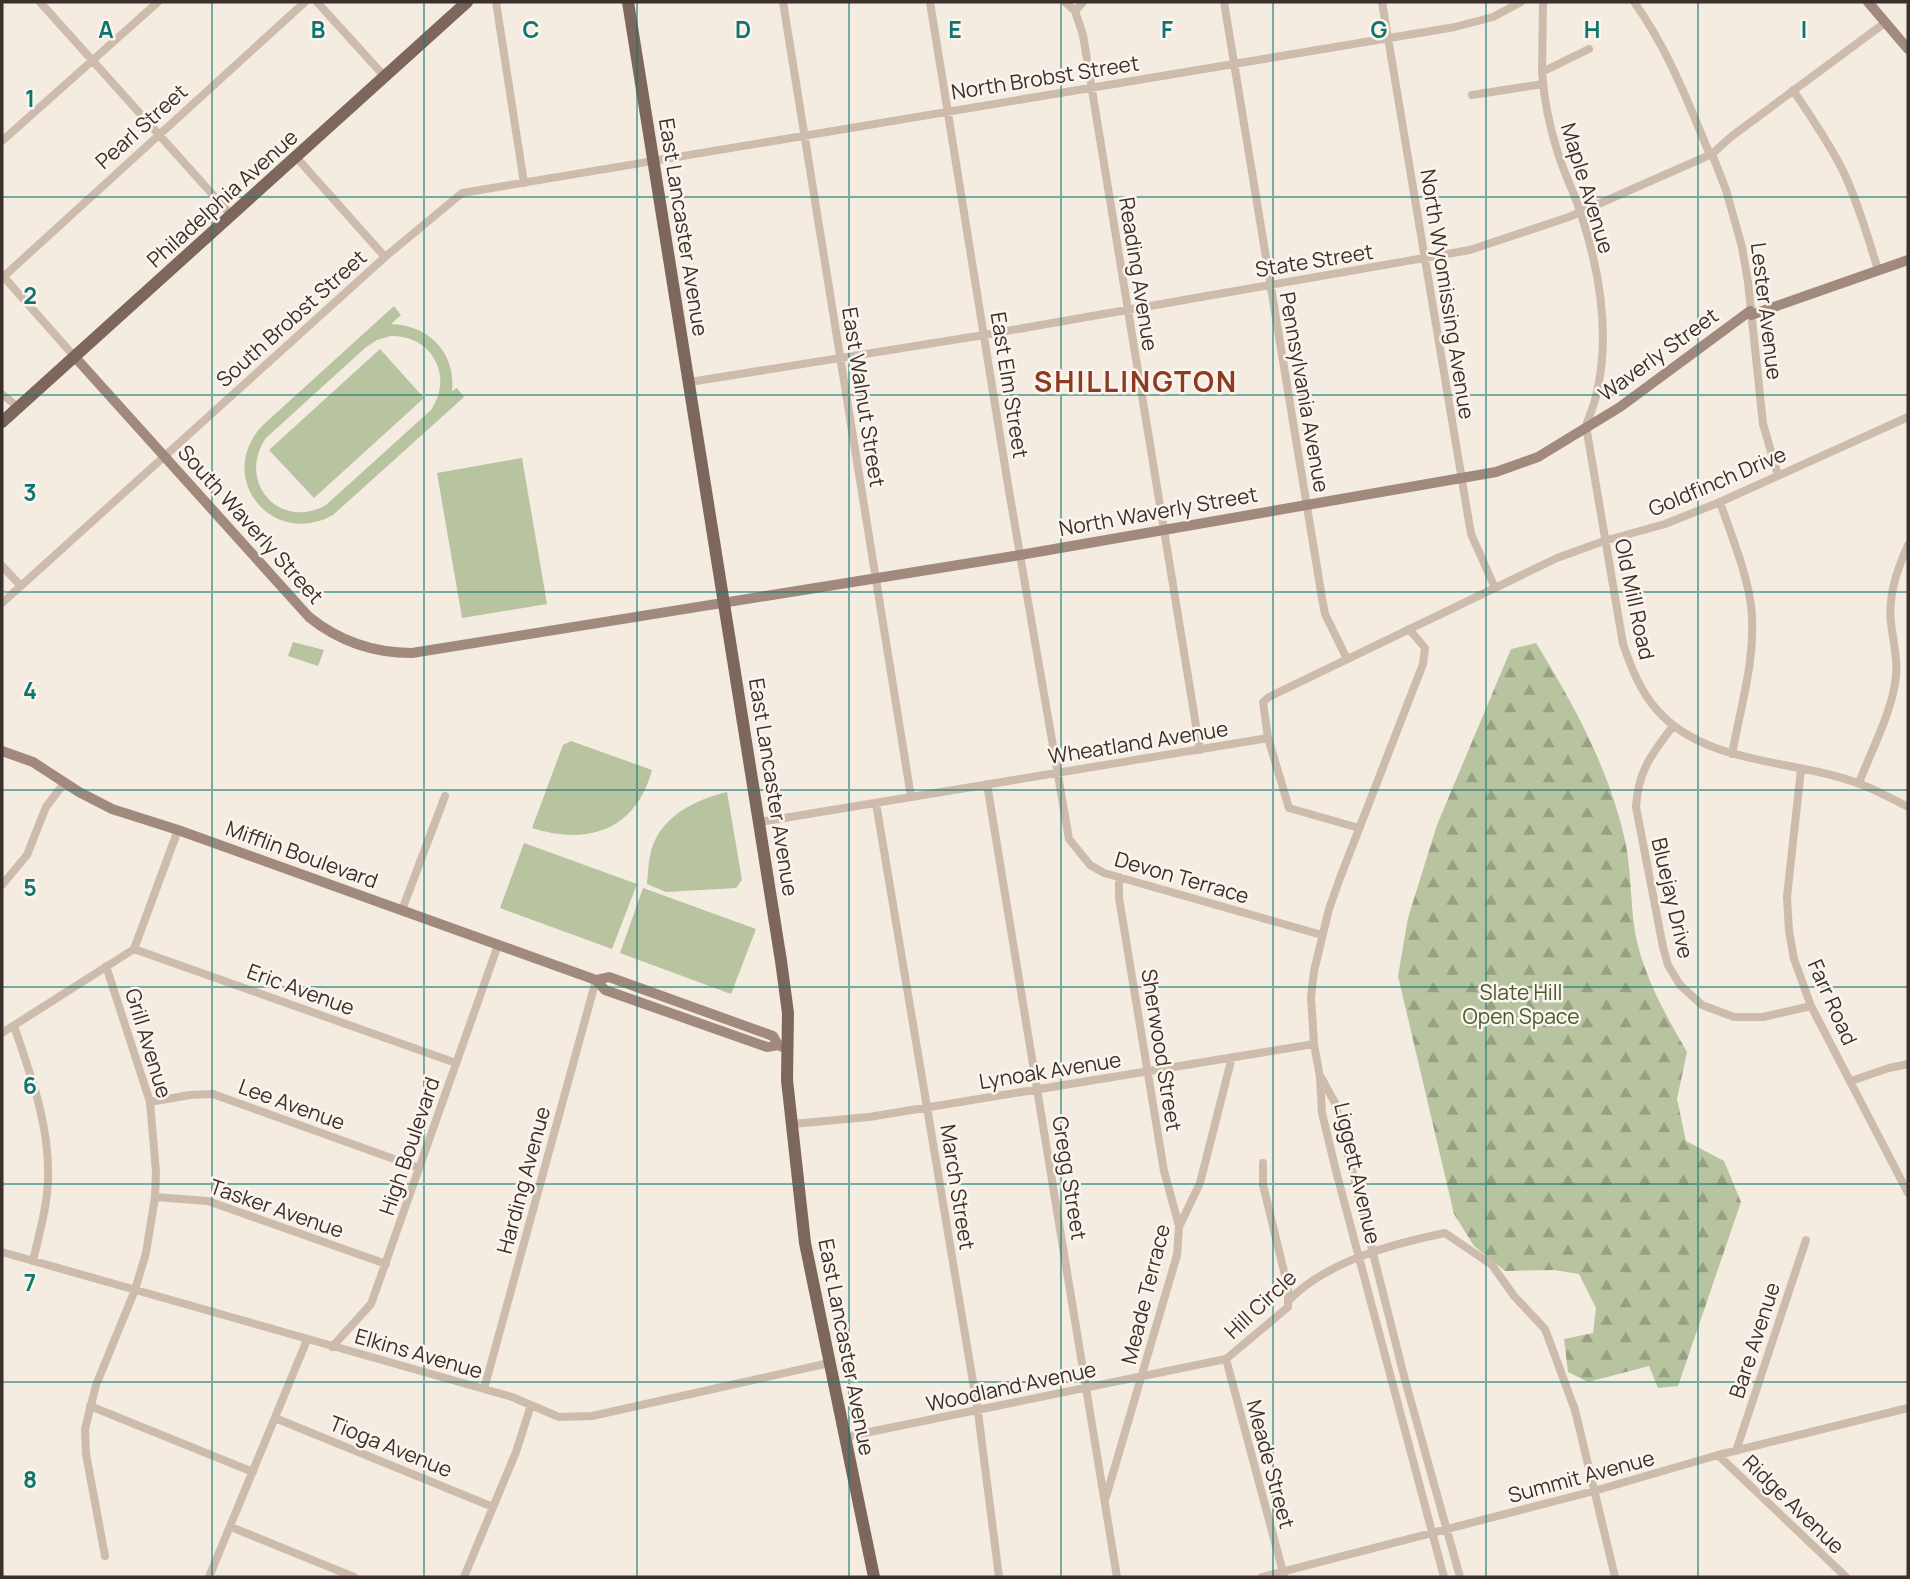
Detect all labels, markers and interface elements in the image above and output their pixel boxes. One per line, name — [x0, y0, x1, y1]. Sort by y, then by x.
text: A — [98, 13, 114, 45]
text: B — [311, 13, 325, 45]
text: C — [523, 13, 540, 45]
text: D — [735, 13, 751, 45]
text: E — [948, 13, 962, 45]
text: F — [1161, 13, 1173, 45]
text: G — [1371, 13, 1388, 45]
text: H — [1584, 13, 1600, 45]
text: I — [1801, 13, 1807, 45]
street label: North Brobst Street — [949, 48, 1141, 106]
street label: Pearl Street — [89, 77, 193, 175]
text: 1 — [25, 82, 35, 114]
street label: East Lancaster Avenue — [653, 116, 715, 338]
street label: Maple Avenue — [1555, 119, 1621, 257]
street label: Philadelphia Avenue — [141, 123, 303, 273]
street label: North Wyomissing Avenue — [1414, 167, 1482, 421]
street label: Reading Avenue — [1113, 195, 1165, 353]
street label: State Street — [1253, 237, 1375, 283]
street label: Lester Avenue — [1745, 241, 1789, 381]
street label: South Brobst Street — [210, 243, 372, 393]
text: 2 — [23, 279, 37, 311]
street label: Pennsylvania Avenue — [1274, 290, 1336, 494]
street label: Waverly Street — [1592, 301, 1724, 407]
street label: East Walnut Street — [836, 305, 892, 489]
street label: East Elm Street — [985, 310, 1035, 460]
district label: SHILLINGTON — [1034, 362, 1238, 400]
street label: South Waverly Street — [172, 439, 330, 609]
street label: Goldfinch Drive — [1644, 439, 1790, 523]
text: 3 — [23, 476, 37, 508]
street label: North Waverly Street — [1056, 480, 1260, 542]
street label: Old Mill Road — [1609, 536, 1661, 662]
text: 4 — [23, 674, 37, 706]
street label: East Lancaster Avenue — [743, 676, 805, 898]
street label: Wheatland Avenue — [1046, 714, 1230, 770]
street label: Mifflin Boulevard — [222, 814, 382, 894]
street label: Bluejay Drive — [1646, 835, 1700, 961]
street label: Devon Terrace — [1112, 844, 1252, 910]
text: 5 — [23, 871, 37, 903]
street label: Farr Road — [1802, 955, 1864, 1049]
street label: Eric Avenue — [244, 957, 358, 1021]
street label: Sherwood Street — [1135, 967, 1189, 1133]
park label: Slate Hill Open Space — [1463, 978, 1579, 1030]
street label: Grill Avenue — [119, 985, 179, 1101]
street label: Lynoak Avenue — [977, 1045, 1123, 1095]
text: 6 — [23, 1069, 37, 1101]
street label: Lee Avenue — [235, 1072, 349, 1136]
street label: High Boulevard — [372, 1073, 446, 1219]
street label: Liggett Avenue — [1328, 1099, 1388, 1247]
street label: Harding Avenue — [490, 1103, 556, 1257]
street label: Gregg Street — [1046, 1114, 1094, 1242]
street label: March Street — [934, 1122, 982, 1252]
street label: Tasker Avenue — [206, 1172, 348, 1244]
street label: Meade Terrace — [1114, 1221, 1176, 1367]
street label: East Lancaster Avenue — [812, 1236, 882, 1458]
street label: Hill Circle — [1218, 1263, 1302, 1345]
text: 7 — [24, 1266, 36, 1298]
street label: Bare Avenue — [1722, 1278, 1786, 1402]
street label: Elkins Avenue — [352, 1321, 486, 1385]
street label: Woodland Avenue — [923, 1354, 1099, 1418]
street label: Meade Street — [1240, 1397, 1302, 1531]
street label: Tioga Avenue — [325, 1409, 457, 1483]
street label: Summit Avenue — [1505, 1443, 1657, 1509]
street label: Ridge Avenue — [1737, 1448, 1851, 1560]
text: 8 — [23, 1463, 37, 1495]

